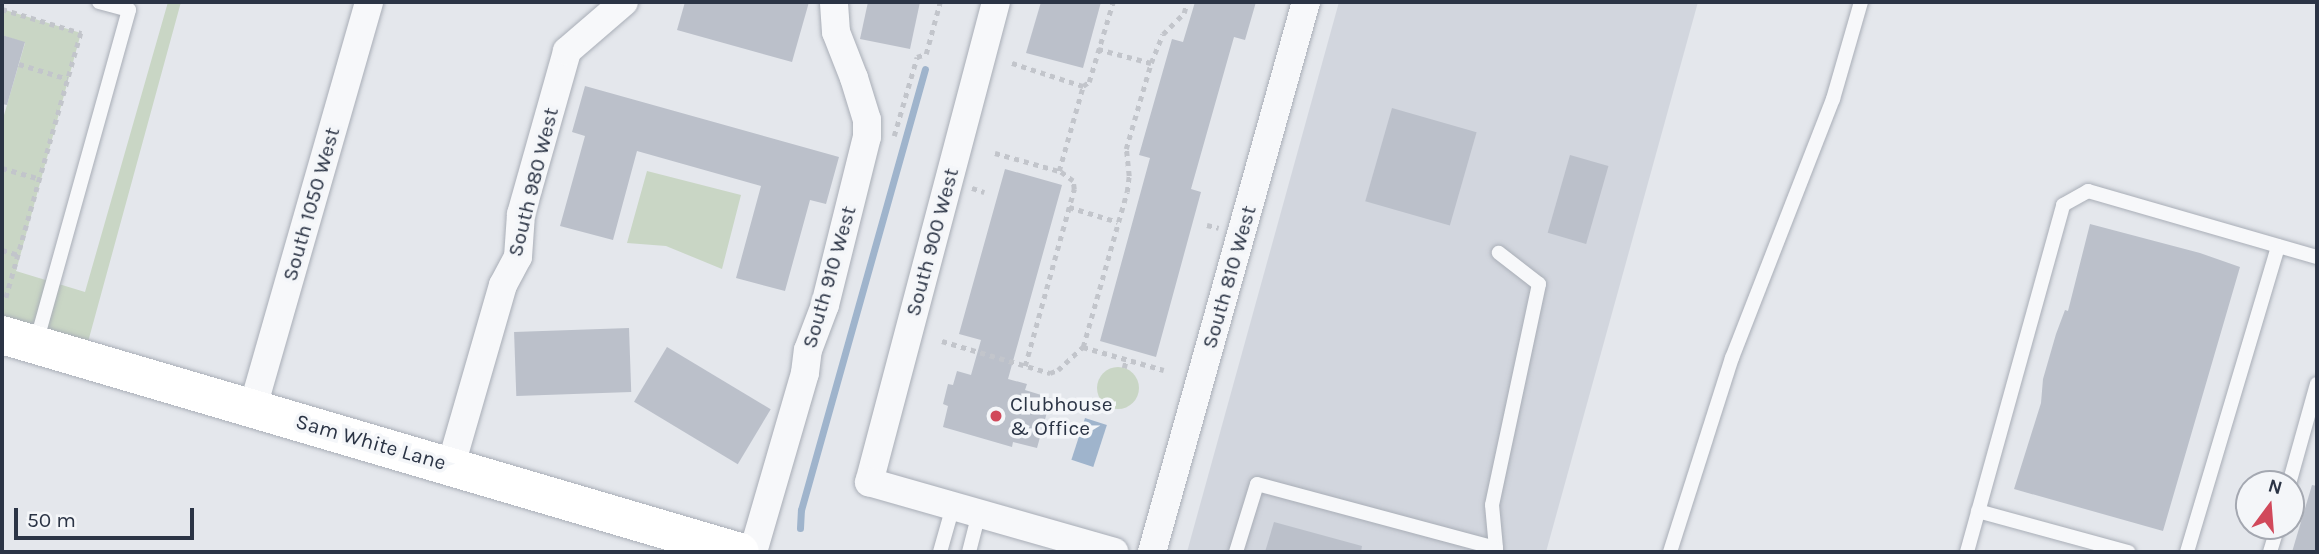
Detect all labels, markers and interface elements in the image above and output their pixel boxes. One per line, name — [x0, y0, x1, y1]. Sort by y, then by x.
street label: South 980 West — [502, 105, 564, 259]
street label: South 1050 West — [277, 124, 345, 284]
street label: South 900 West — [900, 165, 964, 319]
street label: South 910 West — [797, 203, 861, 351]
street label: South 810 West — [1197, 203, 1261, 351]
place label: Clubhouse & Office — [1010, 391, 1113, 441]
marker: Clubhouse & Office — [988, 408, 1004, 424]
street label: Sam White Lane — [293, 409, 449, 475]
north arrow — [2235, 470, 2305, 540]
text: N — [2266, 474, 2285, 499]
scale bar — [18, 494, 198, 538]
text: 50 m — [27, 508, 76, 532]

